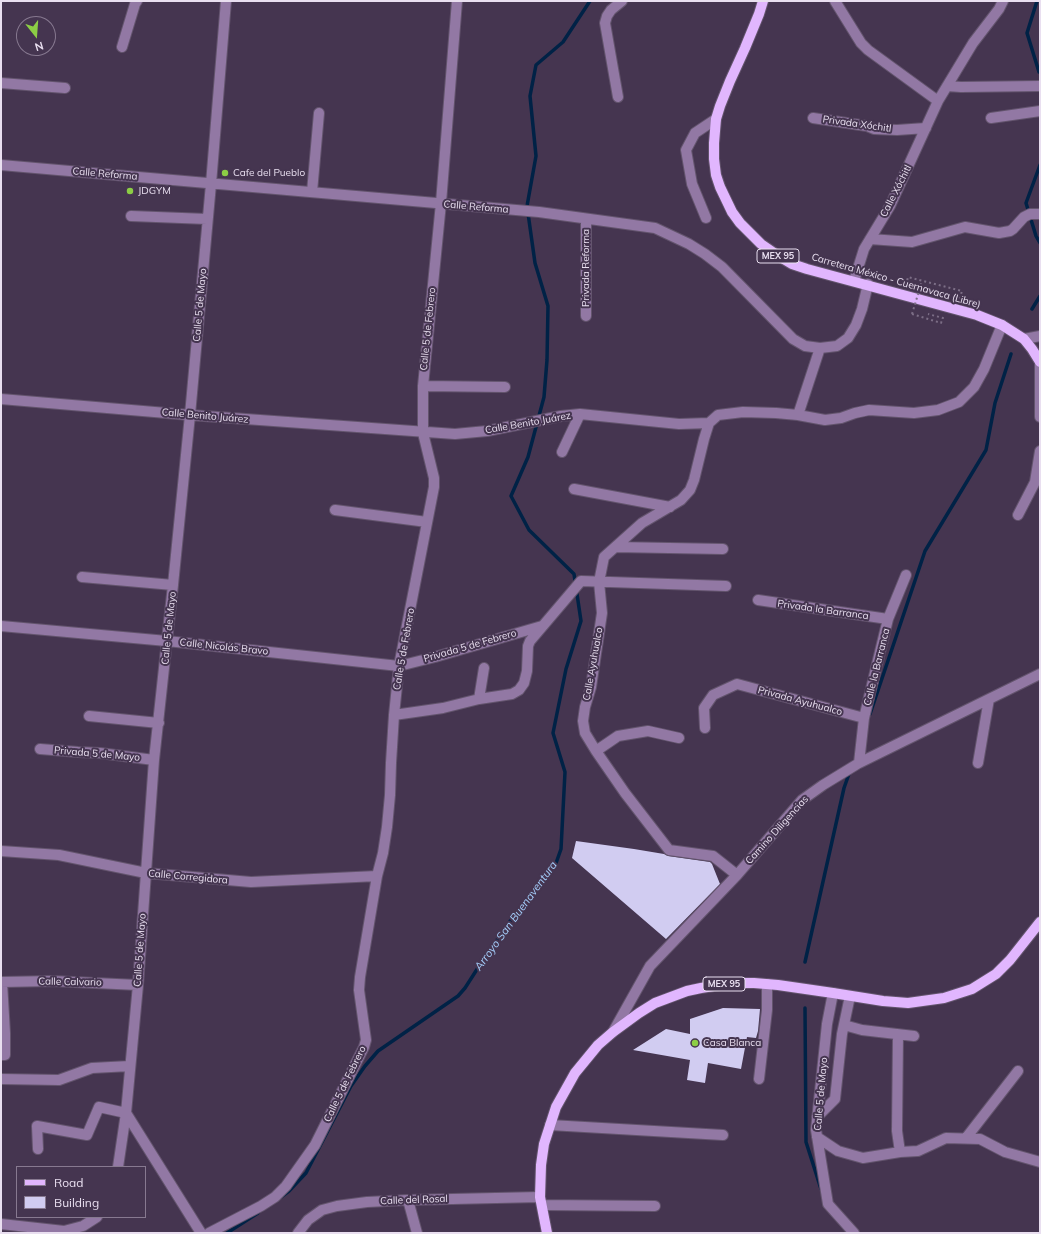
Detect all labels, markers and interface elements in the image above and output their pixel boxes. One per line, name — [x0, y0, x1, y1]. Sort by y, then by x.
north arrow — [16, 16, 56, 56]
text: N — [33, 39, 45, 54]
street label: Privada Xóchitl — [822, 113, 892, 135]
street label: Calle Xóchitl — [878, 163, 914, 219]
street label: Calle Reforma — [72, 165, 138, 183]
place label: Cafe del Pueblo — [233, 167, 305, 179]
marker: Cafe del Pueblo — [220, 168, 230, 178]
place label: JDGYM — [138, 185, 171, 197]
marker: JDGYM — [125, 186, 135, 196]
street label: Calle Reforma — [443, 198, 509, 216]
street label: Privada Reforma — [580, 229, 592, 307]
road number: MEX 95 — [757, 249, 799, 263]
street label: Carretera México - Cuernavaca (Libre) — [810, 251, 982, 311]
street label: Calle 5 de Mayo — [191, 268, 209, 342]
street label: Calle 5 de Febrero — [418, 287, 438, 371]
street label: Calle Benito Juárez — [161, 406, 249, 426]
street label: Calle Benito Juárez — [484, 410, 572, 436]
street label: Calle 5 de Mayo — [159, 591, 179, 665]
street label: Privada la Barranca — [777, 598, 869, 622]
street label: Calle 5 de Febrero — [391, 607, 417, 691]
street label: Calle Ayuhualco — [581, 626, 605, 702]
street label: Privada 5 de Febrero — [422, 627, 518, 665]
street label: Calle la Barranca — [862, 627, 892, 707]
street label: Calle Nicolás Bravo — [179, 636, 269, 658]
street label: Privada Ayuhualco — [756, 684, 844, 718]
street label: Privada 5 de Mayo — [53, 744, 141, 764]
street label: Camino Diligencias — [743, 793, 811, 867]
water label: Arroyo San Buenaventura — [472, 859, 560, 973]
street label: Calle Corregidora — [148, 868, 228, 886]
street label: Calle 5 de Mayo — [131, 913, 149, 987]
street label: Calle Calvario — [38, 975, 102, 989]
road number: MEX 95 — [703, 977, 745, 991]
place label: Casa Blanca — [703, 1037, 761, 1049]
marker: Casa Blanca — [690, 1038, 700, 1048]
street label: Calle 5 de Febrero — [321, 1044, 369, 1124]
street label: Calle 5 de Mayo — [812, 1057, 830, 1131]
legend — [16, 1166, 146, 1218]
text: Road — [54, 1175, 83, 1190]
street label: Calle del Rosal — [380, 1193, 448, 1207]
text: Building — [54, 1195, 99, 1210]

